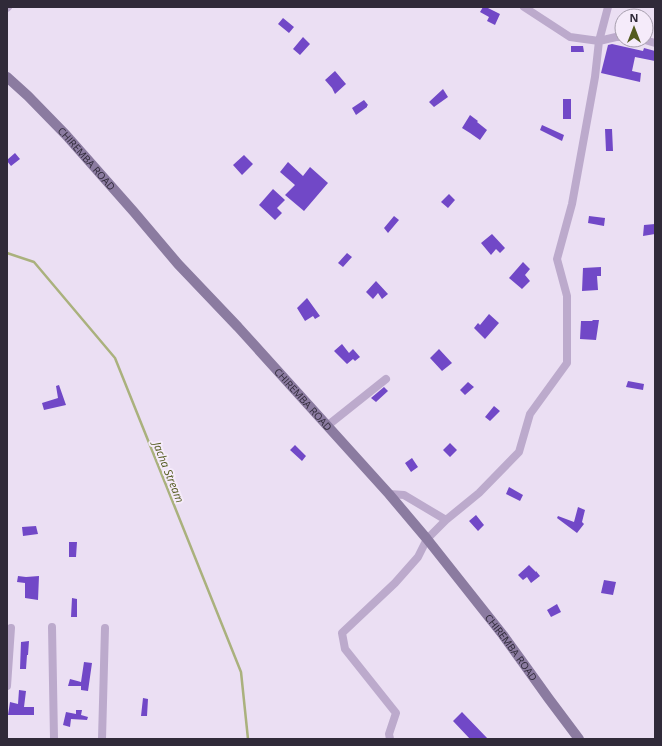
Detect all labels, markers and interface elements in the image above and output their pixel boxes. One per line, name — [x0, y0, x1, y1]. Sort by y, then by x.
north arrow — [614, 8, 654, 48]
text: N — [630, 10, 638, 25]
street label: CHIREMBA ROAD — [55, 124, 118, 193]
street label: CHIREMBA ROAD — [271, 365, 335, 434]
water label: Jacha Stream — [149, 437, 188, 505]
street label: CHIREMBA ROAD — [482, 611, 541, 684]

